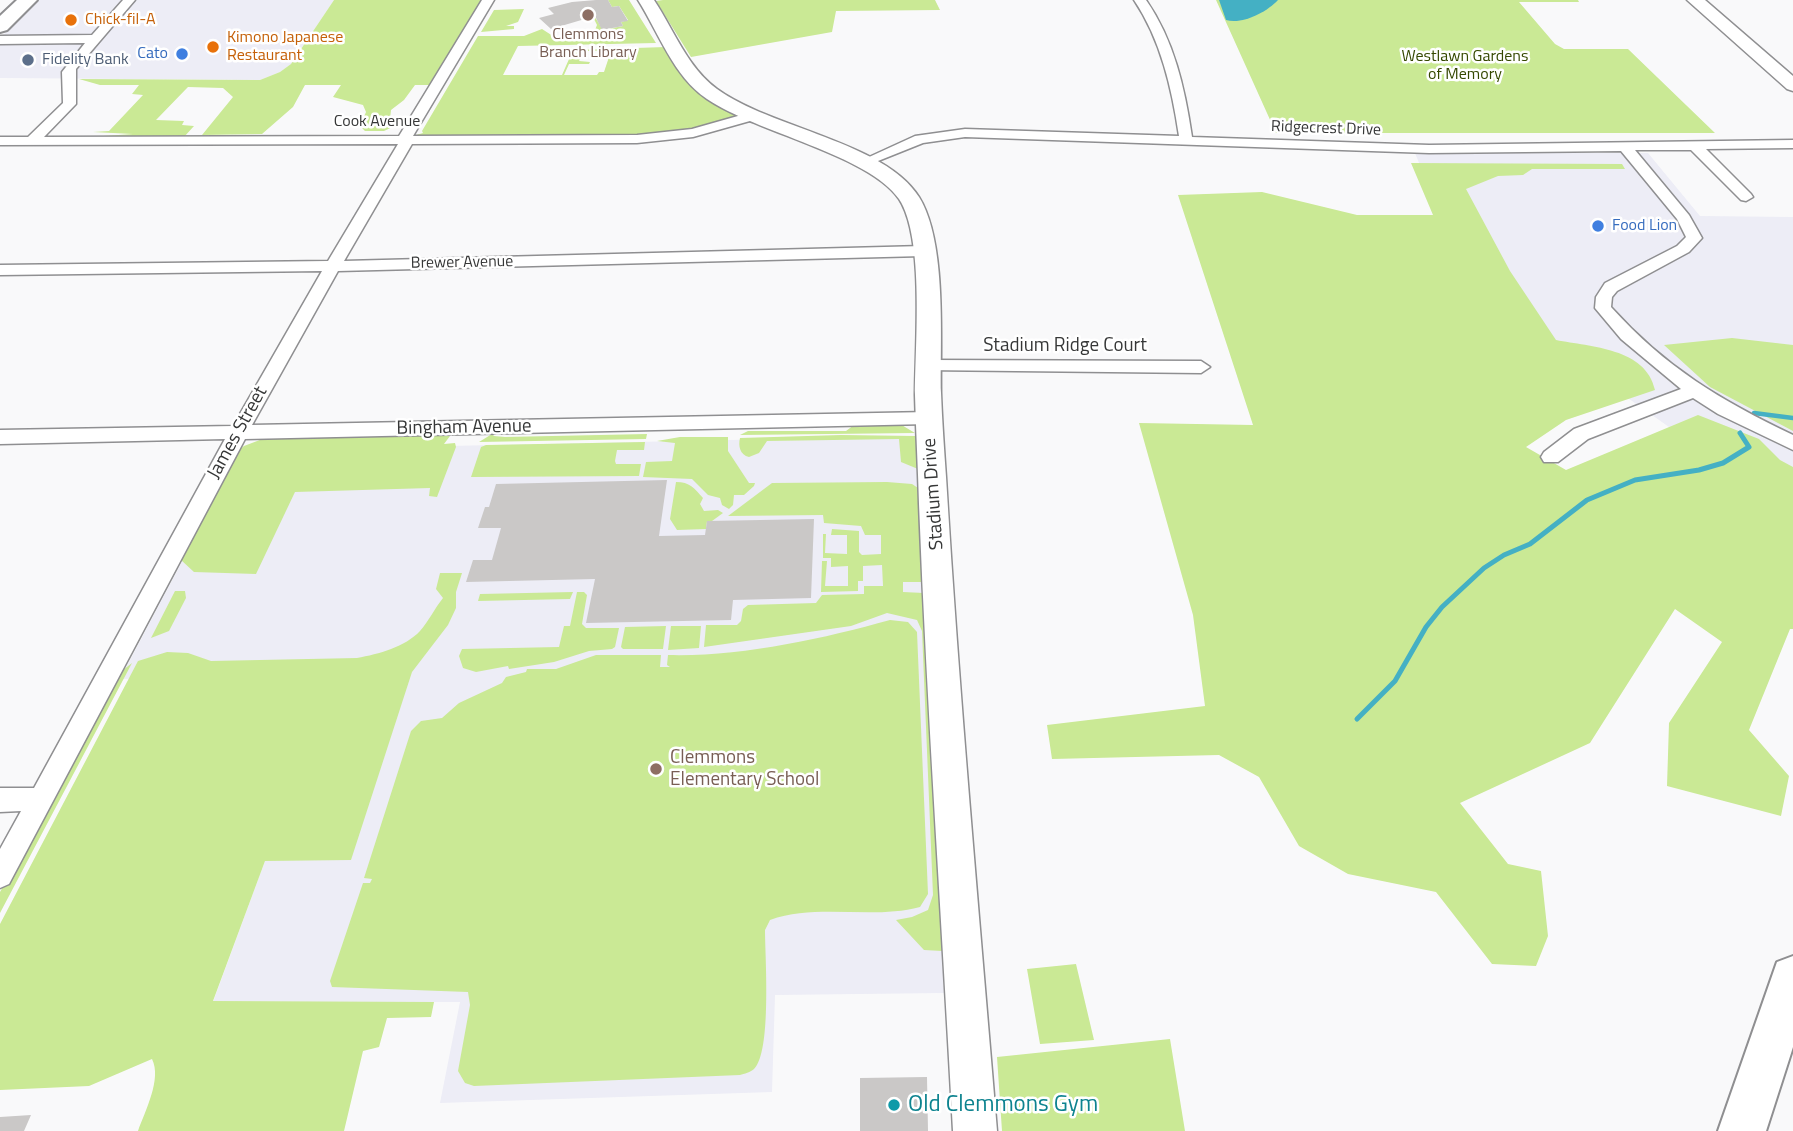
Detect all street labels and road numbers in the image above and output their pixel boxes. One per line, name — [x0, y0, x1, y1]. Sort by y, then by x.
street label: Cook Avenue — [334, 112, 420, 132]
street label: Ridgecrest Drive — [1271, 117, 1381, 141]
street label: Brewer Avenue — [411, 253, 513, 273]
street label: Stadium Ridge Court — [983, 335, 1147, 357]
street label: James Street — [203, 383, 273, 483]
street label: Bingham Avenue — [396, 415, 532, 441]
street label: Stadium Drive — [919, 437, 949, 551]

